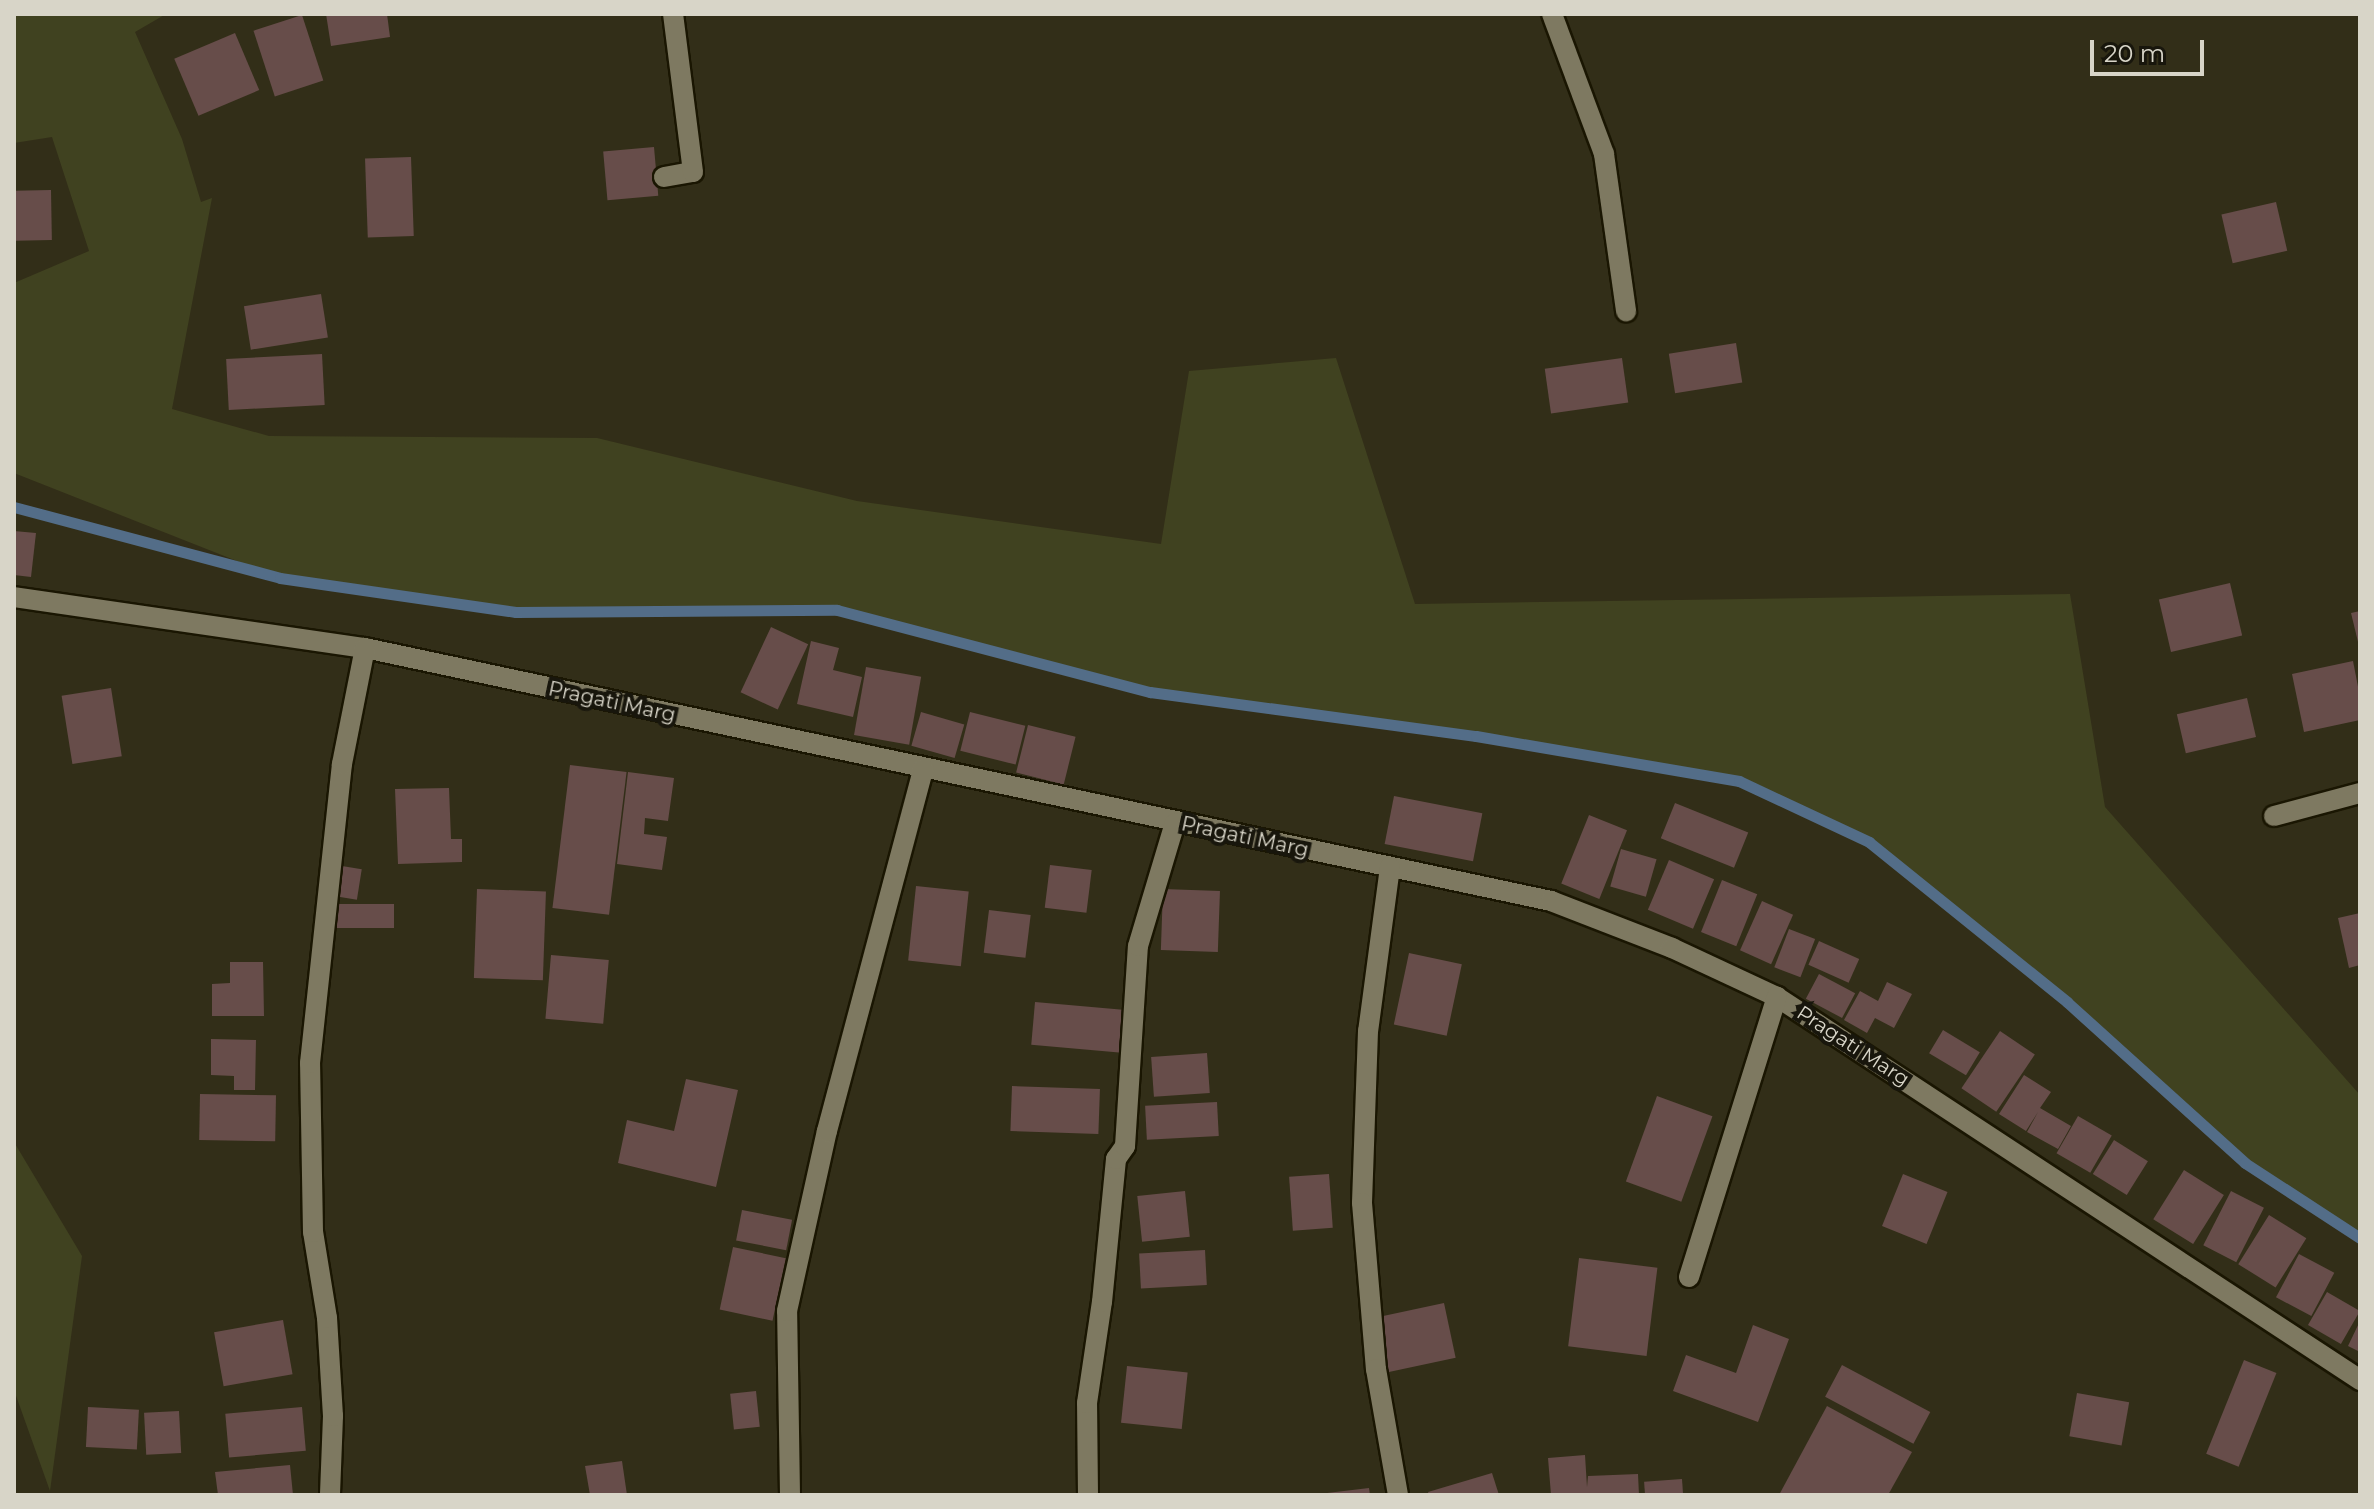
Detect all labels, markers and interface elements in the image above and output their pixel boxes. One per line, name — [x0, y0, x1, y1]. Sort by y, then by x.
scale bar — [2094, 24, 2208, 74]
text: 20 m — [2104, 39, 2165, 68]
street label: Pragati Marg — [546, 677, 678, 727]
street label: Pragati Marg — [1179, 812, 1311, 862]
street label: Pragati Marg — [1792, 1001, 1914, 1091]

